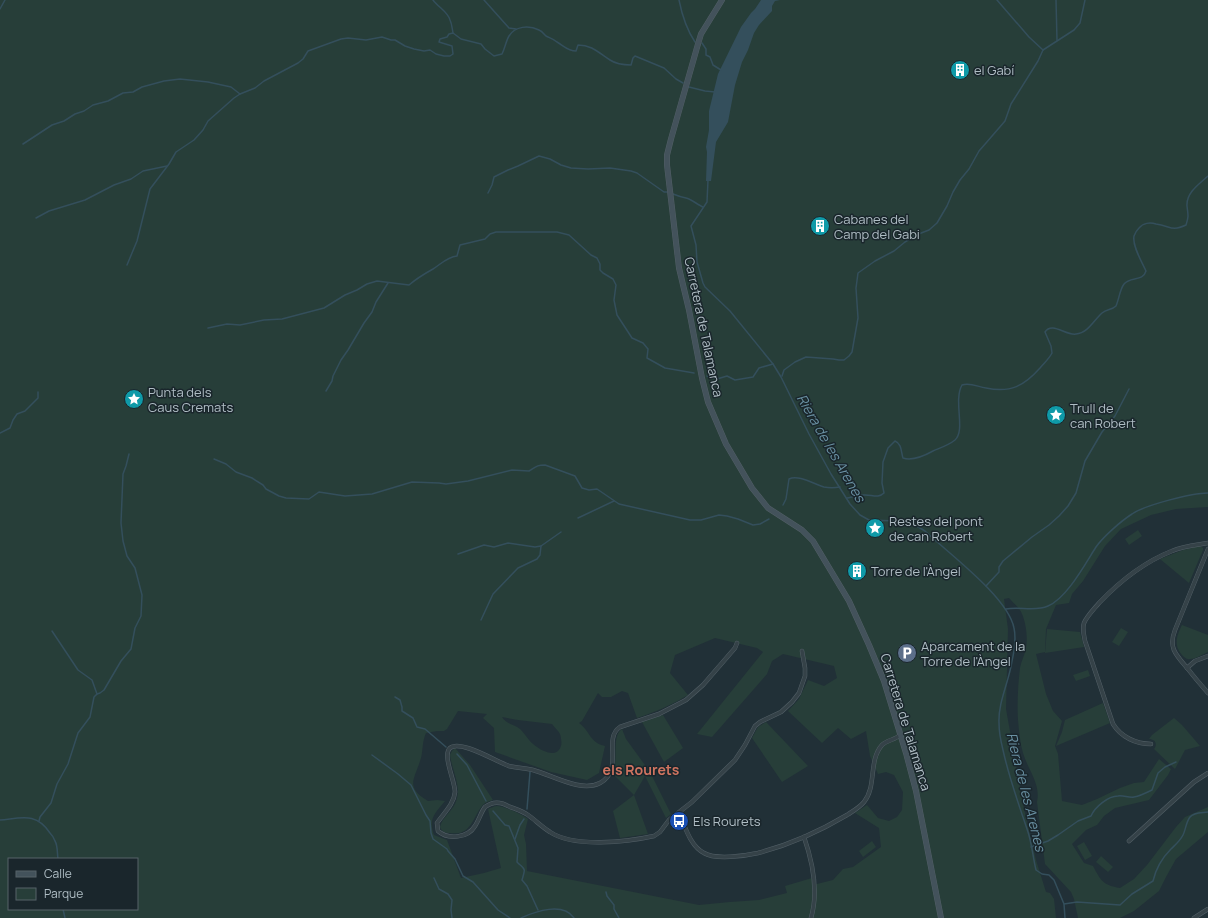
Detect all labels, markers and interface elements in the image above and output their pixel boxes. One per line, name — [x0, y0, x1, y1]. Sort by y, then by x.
building icon: el Gabí — [949, 59, 971, 81]
place label: el Gabí — [974, 61, 1014, 79]
place label: Cabanes del Camp del Gabi — [834, 210, 920, 243]
building icon: Cabanes del Camp del Gabi — [809, 215, 831, 237]
street label: Carretera de Talamanca — [680, 255, 728, 399]
place label: Punta dels Caus Cremats — [148, 383, 233, 416]
place icon: Punta dels Caus Cremats — [123, 388, 145, 410]
water label: Riera de les Arenes — [793, 390, 871, 507]
place label: Trull de can Robert — [1070, 399, 1136, 432]
place icon: Trull de can Robert — [1045, 404, 1067, 426]
place label: Restes del pont de can Robert — [889, 512, 983, 545]
place icon: Restes del pont de can Robert — [864, 517, 886, 539]
building icon: Torre de l'Àngel — [846, 560, 868, 582]
place label: Torre de l'Àngel — [871, 562, 961, 580]
place label: Aparcament de la Torre de l'Àngel — [921, 637, 1025, 670]
parking icon: Aparcament de la Torre de l'Àngel — [896, 642, 918, 664]
street label: Carretera de Talamanca — [877, 651, 935, 793]
water label: Riera de les Arenes — [1003, 730, 1051, 855]
district label: els Rourets — [603, 760, 680, 779]
bus stop icon: Els Rourets — [668, 810, 690, 832]
place label: Els Rourets — [693, 812, 761, 830]
legend — [8, 858, 138, 910]
text: Calle — [44, 865, 72, 882]
text: Parque — [44, 885, 83, 902]

